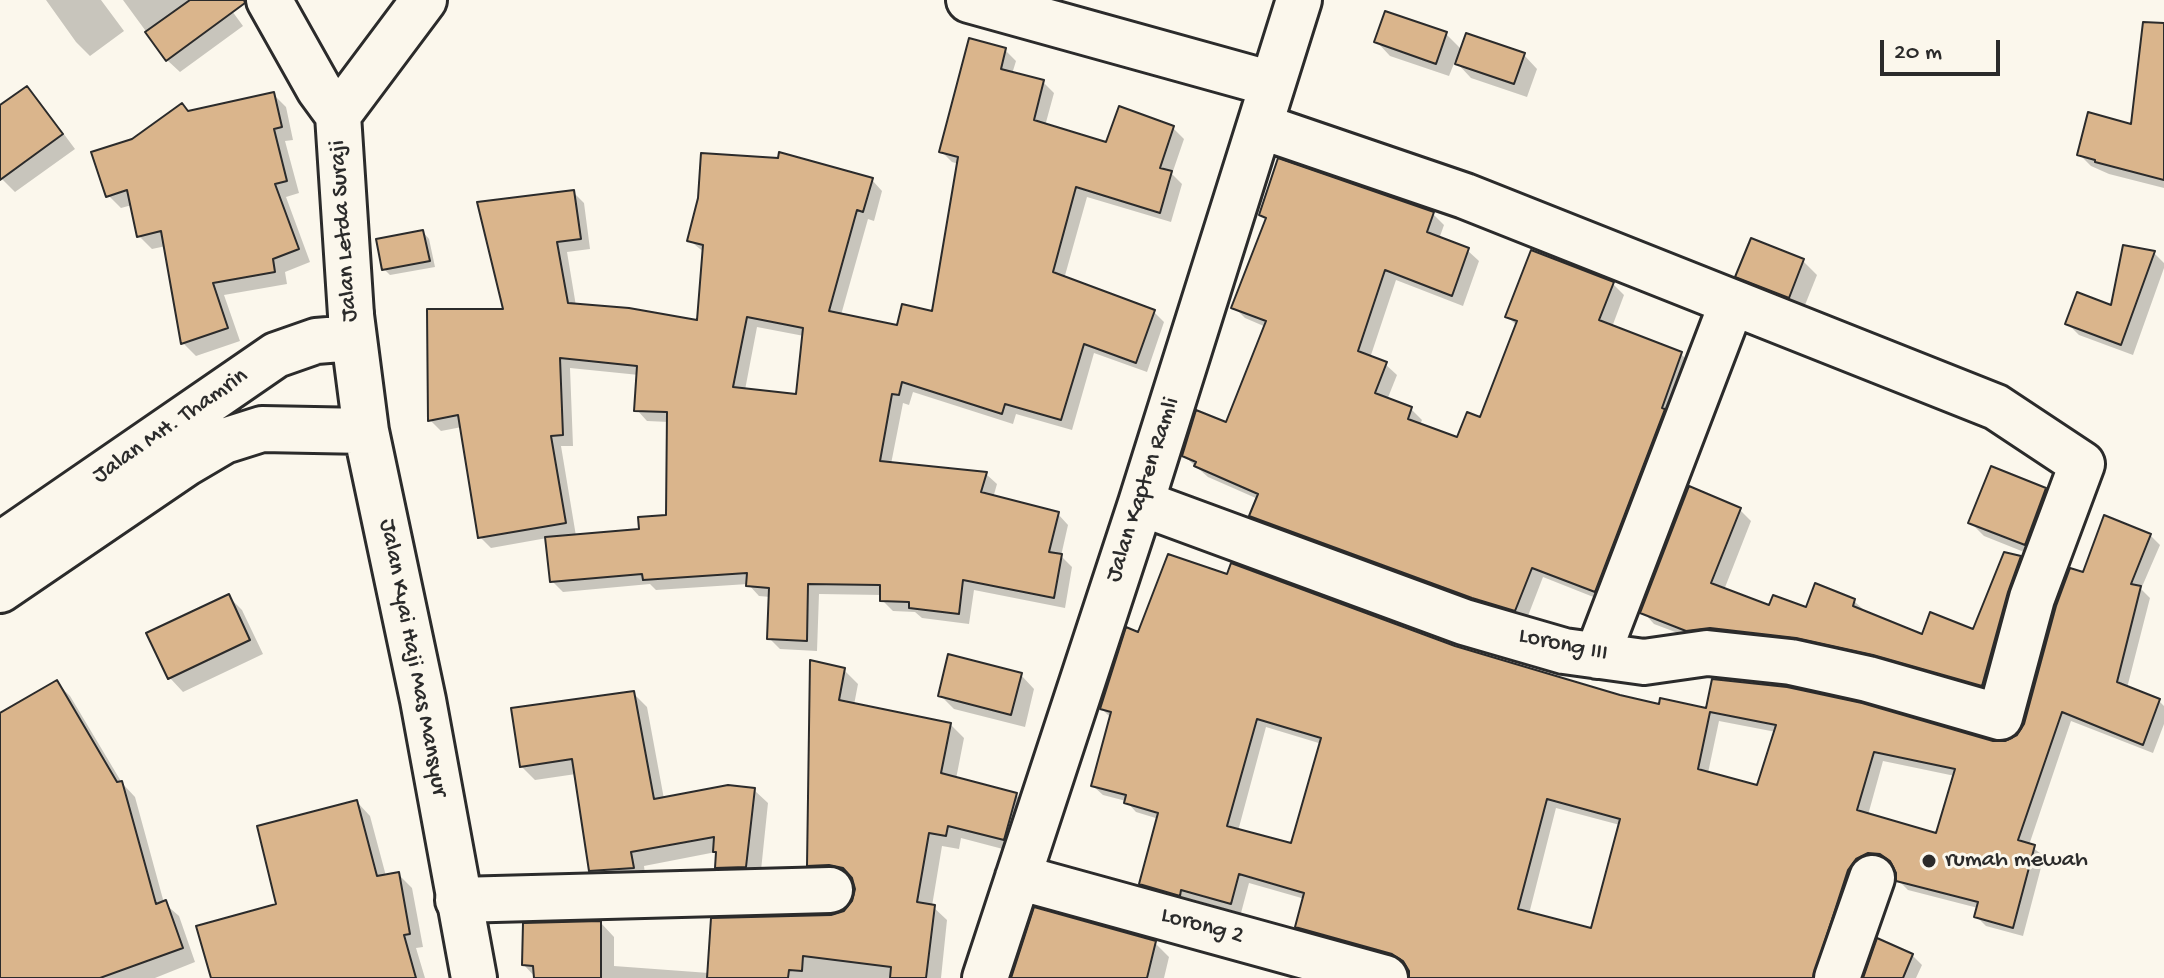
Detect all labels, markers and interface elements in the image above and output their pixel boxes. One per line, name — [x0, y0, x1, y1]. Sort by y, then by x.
scale bar — [1884, 24, 2004, 74]
text: 20 m — [1894, 39, 1942, 68]
street label: Jalan Letda Suraji — [324, 139, 366, 323]
street label: Jalan MH. Thamrin — [88, 363, 254, 491]
street label: Jalan Kapten Ramli — [1101, 394, 1187, 586]
street label: Jalan Kyai Haji Mas Mansyur — [371, 517, 453, 799]
street label: Lorong III — [1516, 623, 1610, 669]
place label: rumah mewah — [1945, 847, 2088, 875]
marker: rumah mewah — [1920, 852, 1938, 870]
street label: Lorong 2 — [1157, 902, 1247, 952]

